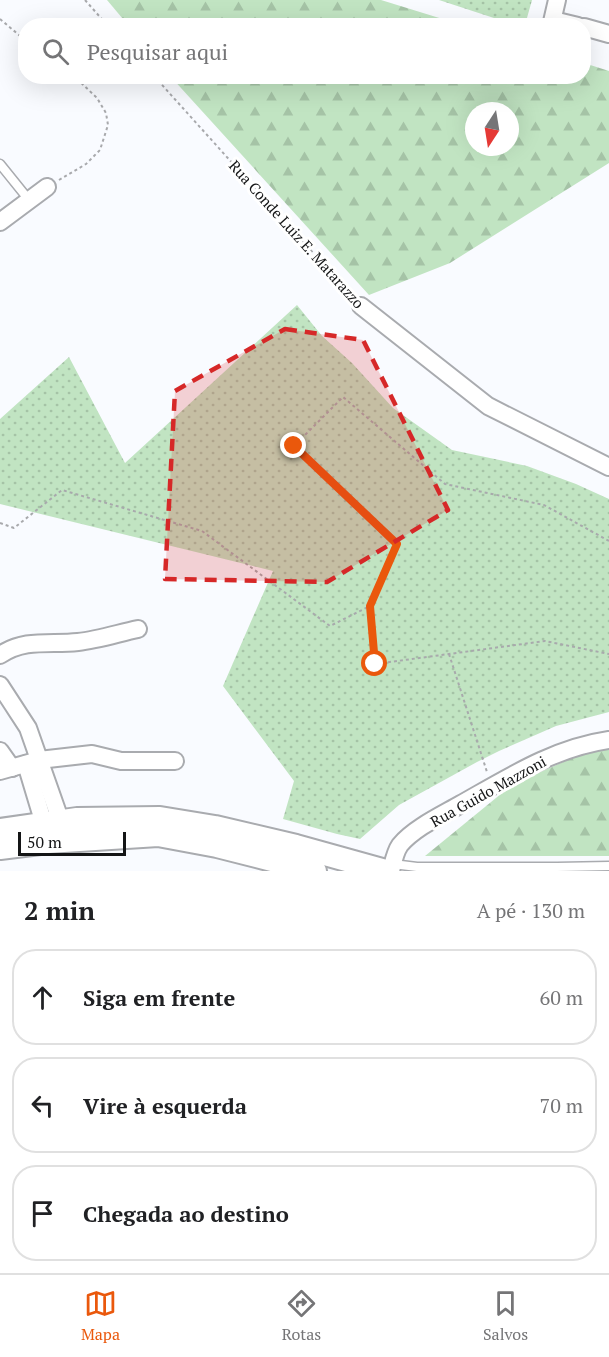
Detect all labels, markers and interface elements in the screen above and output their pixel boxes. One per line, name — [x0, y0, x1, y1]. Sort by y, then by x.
search box — [18, 18, 591, 84]
icon: search — [39, 35, 72, 68]
text: Pesquisar aqui — [87, 37, 228, 66]
north arrow — [465, 102, 519, 156]
street label: Rua Conde Luiz E. Matarazzo — [225, 156, 369, 312]
route end — [280, 432, 306, 458]
route start — [361, 650, 387, 676]
street label: Rua Guido Mazzoni — [427, 751, 549, 831]
scale bar — [18, 829, 126, 856]
text: 50 m — [27, 831, 62, 853]
text: 2 min — [24, 893, 95, 927]
text: A pé · 130 m — [477, 897, 585, 924]
icon: ahead — [26, 981, 59, 1014]
text: Siga em frente — [83, 983, 235, 1012]
text: 60 m — [540, 984, 583, 1011]
icon: left — [26, 1089, 59, 1122]
text: Vire à esquerda — [83, 1091, 247, 1120]
text: 70 m — [540, 1092, 583, 1119]
icon: arrive — [26, 1197, 59, 1230]
text: Chegada ao destino — [83, 1199, 289, 1228]
tab: Mapa — [81, 1287, 120, 1345]
tab: Rotas — [282, 1287, 321, 1345]
tab: Salvos — [483, 1287, 528, 1345]

